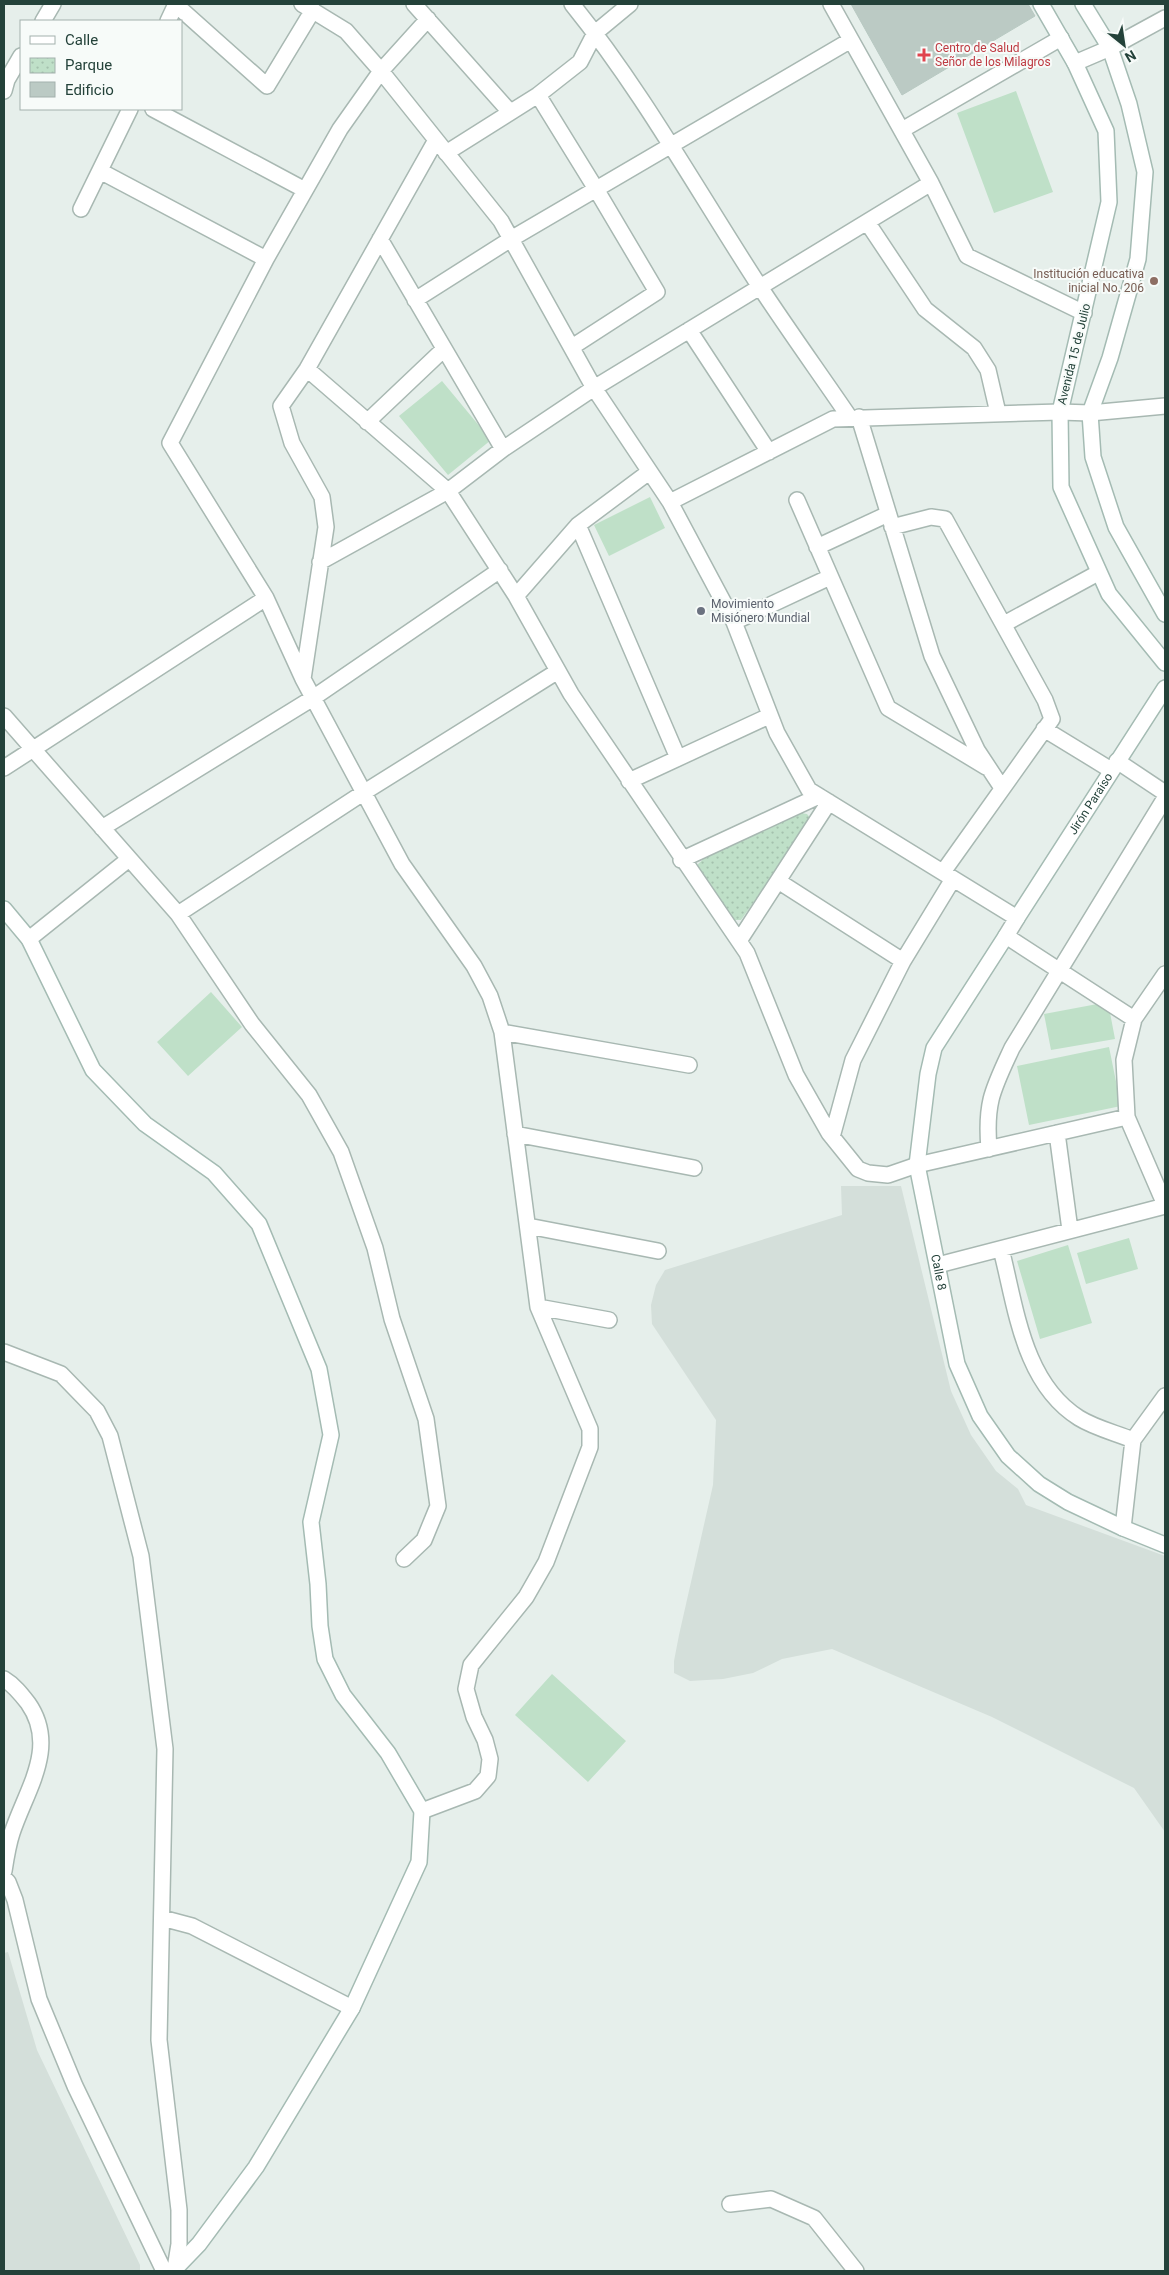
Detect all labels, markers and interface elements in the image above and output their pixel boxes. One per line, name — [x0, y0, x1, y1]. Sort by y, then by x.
legend — [20, 20, 182, 110]
north arrow — [1099, 20, 1149, 70]
text: Calle — [65, 31, 98, 49]
place label: Centro de Salud Señor de los Milagros — [935, 41, 1051, 69]
text: N — [1122, 47, 1139, 66]
marker: Centro de Salud Señor de los Milagros — [917, 48, 931, 62]
text: Parque — [65, 56, 112, 74]
text: Edificio — [65, 81, 114, 99]
place label: Institución educativa inicial No. 206 — [1033, 267, 1144, 295]
marker: Institución educativa inicial No. 206 — [1148, 275, 1160, 287]
street label: Avenida 15 de Julio — [1055, 302, 1093, 406]
place label: Movimiento Misiónero Mundial — [711, 597, 810, 625]
marker: Movimiento Misiónero Mundial — [695, 605, 707, 617]
street label: Jirón Paraíso — [1066, 770, 1116, 837]
street label: Calle 8 — [928, 1253, 949, 1292]

